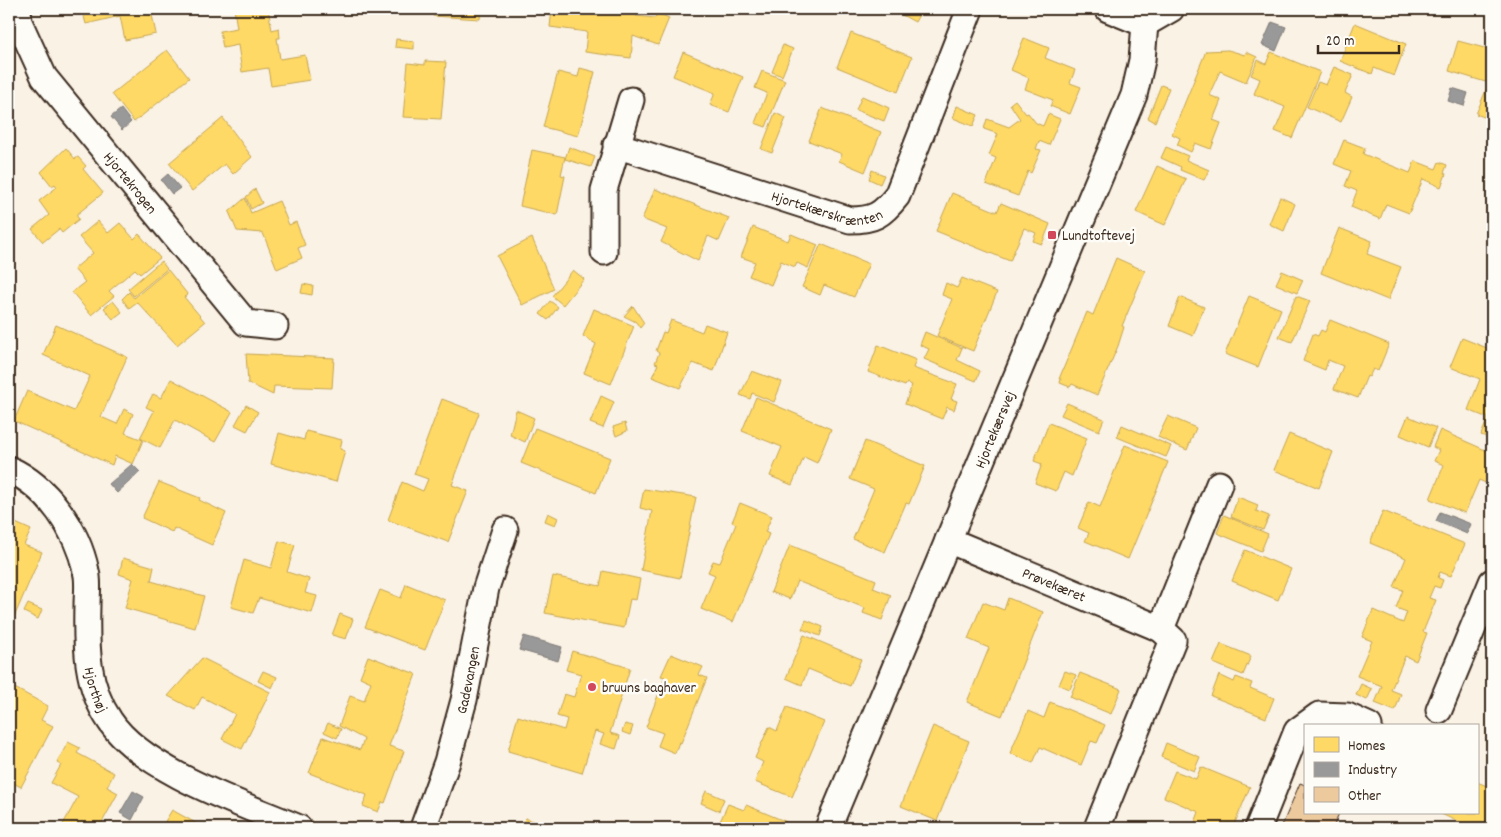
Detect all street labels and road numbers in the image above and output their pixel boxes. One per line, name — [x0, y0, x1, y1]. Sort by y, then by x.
street label: Hjortekrogen — [97, 148, 161, 220]
street label: Hjortekærskrænten — [768, 186, 888, 233]
street label: Hjortekærsvej — [970, 388, 1022, 472]
street label: Prøvekæret — [1018, 563, 1089, 609]
street label: Gadevangen — [452, 644, 487, 717]
street label: Hjorthøj — [77, 666, 112, 718]

